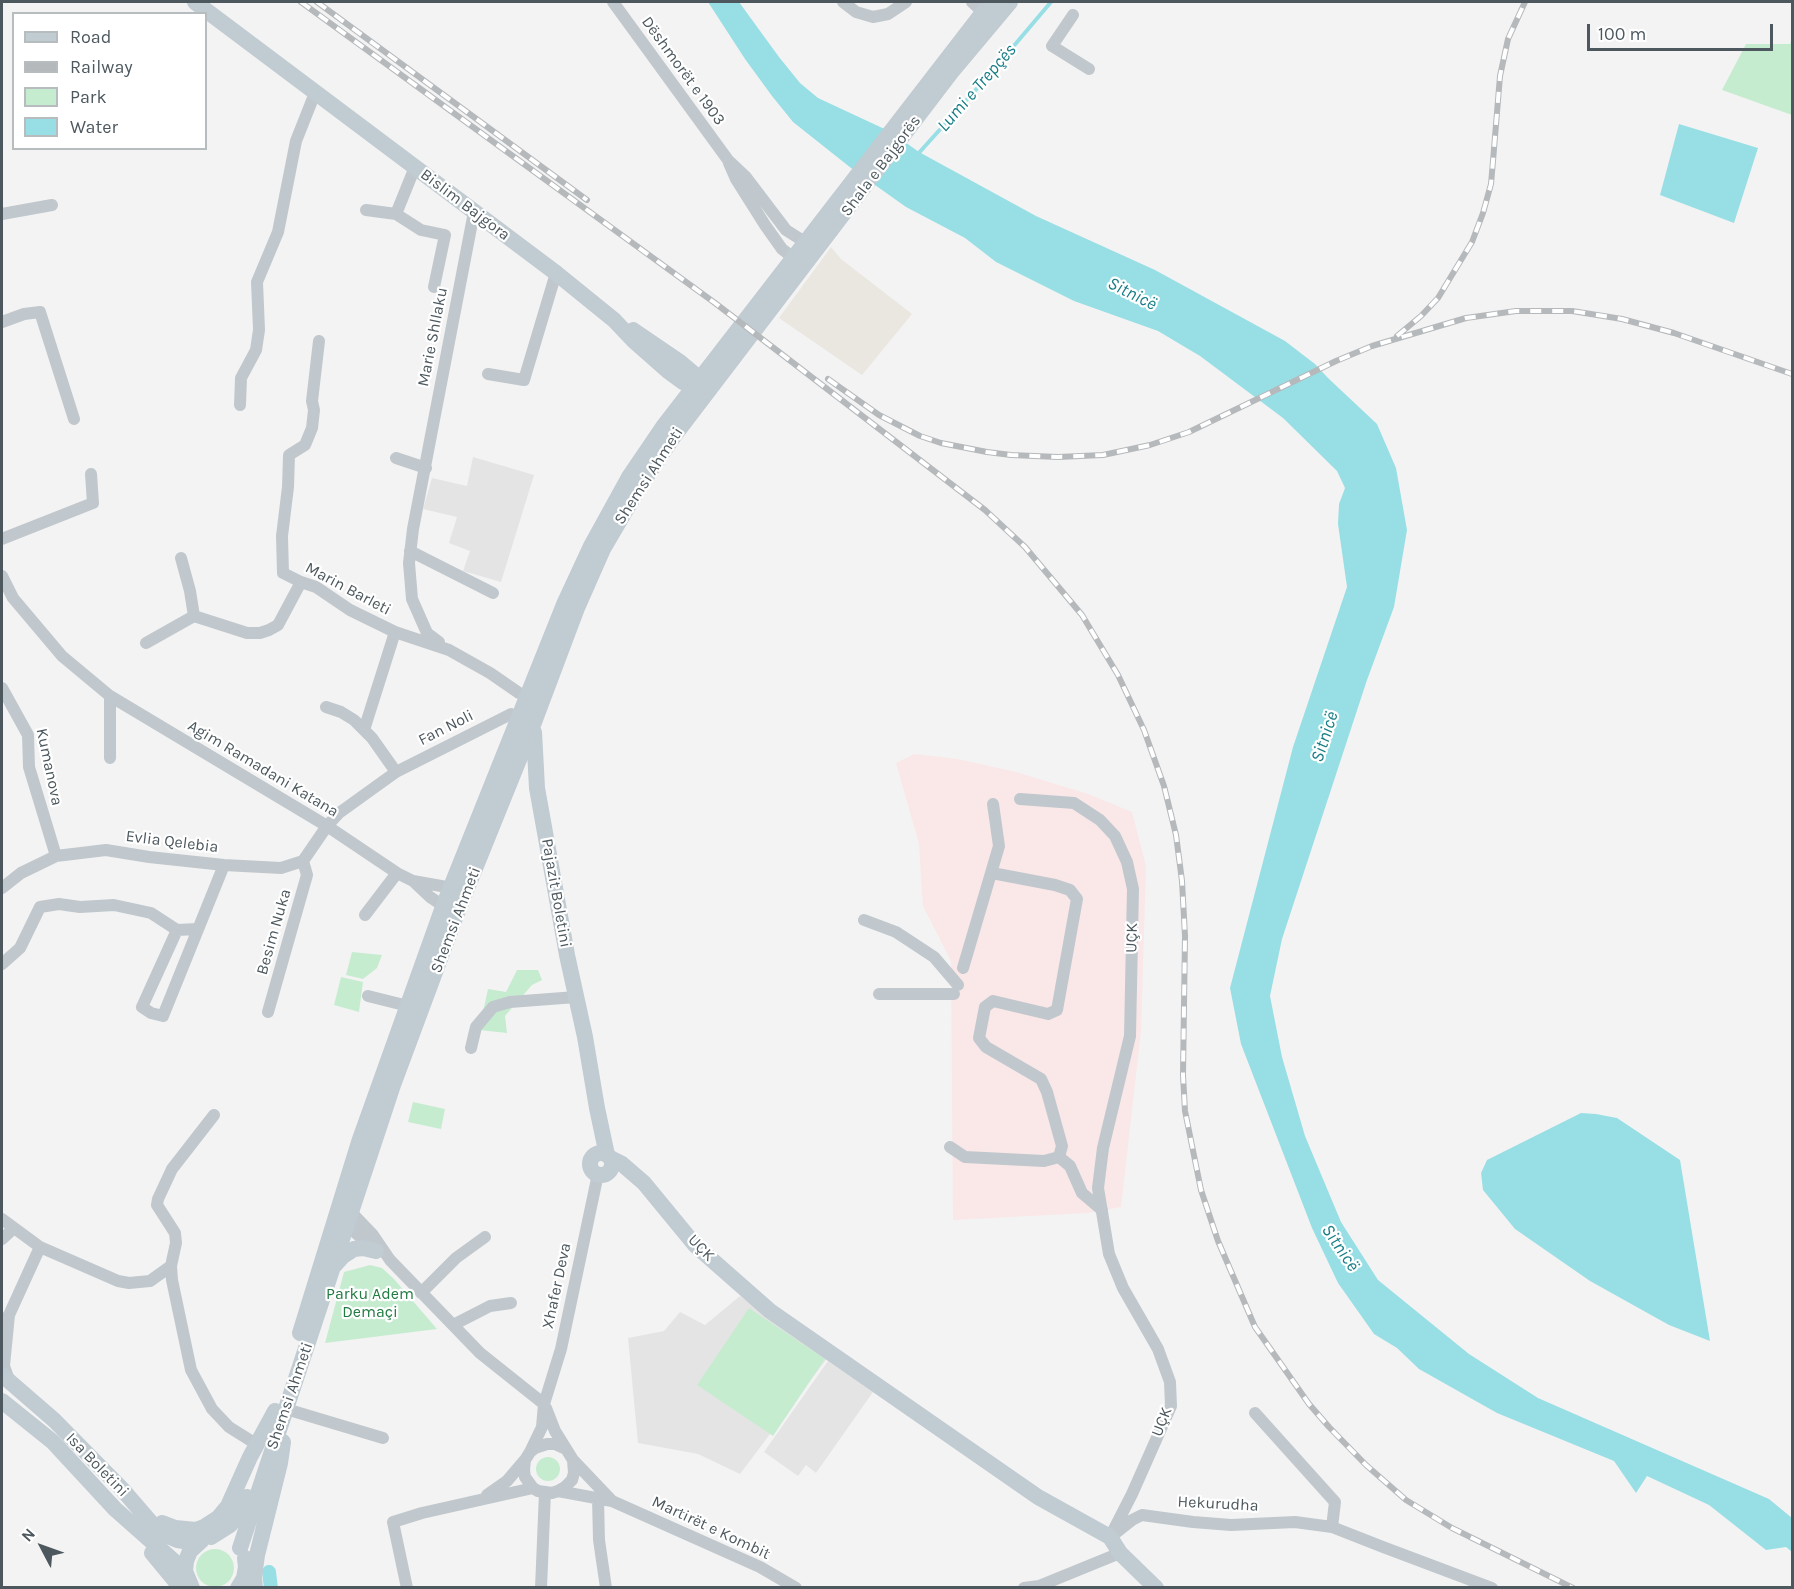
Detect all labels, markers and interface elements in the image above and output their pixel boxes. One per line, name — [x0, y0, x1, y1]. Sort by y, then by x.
legend — [12, 12, 207, 150]
scale bar — [1590, 12, 1776, 50]
street label: Dëshmorët e 1903 — [637, 13, 729, 129]
text: 100 m — [1598, 23, 1646, 45]
text: Road — [70, 26, 111, 48]
water label: Lumi e Trepçës — [933, 40, 1021, 136]
text: Railway — [70, 56, 133, 78]
text: Park — [70, 86, 107, 108]
street label: Shala e Bajgorës — [837, 112, 925, 220]
text: Water — [70, 116, 118, 138]
street label: Bislim Bajgora — [416, 165, 514, 245]
water label: Sitnicë — [1104, 273, 1160, 315]
street label: Marie Shllaku — [414, 286, 452, 388]
street label: Shemsi Ahmeti — [610, 424, 688, 528]
street label: Marin Barleti — [302, 558, 394, 620]
street label: Fan Noli — [415, 706, 477, 750]
water label: Sitnicë — [1307, 709, 1343, 765]
street label: Agim Ramadani Katana — [184, 716, 342, 822]
street label: Kumanova — [31, 727, 67, 807]
street label: Evlia Qelebia — [125, 827, 219, 857]
street label: Pajazit Boletini — [537, 837, 575, 949]
street label: Shemsi Ahmeti — [427, 864, 485, 976]
street label: Besim Nuka — [253, 887, 295, 977]
street label: UÇK — [1122, 923, 1142, 953]
water label: Sitnicë — [1317, 1220, 1363, 1276]
street label: UÇK — [684, 1231, 718, 1265]
street label: Xhafer Deva — [538, 1241, 576, 1331]
park label: Parku Adem Demaçi — [326, 1284, 414, 1322]
street label: Shemsi Ahmeti — [263, 1340, 317, 1452]
street label: UÇK — [1148, 1405, 1176, 1439]
street label: Isa Boletini — [62, 1429, 132, 1501]
street label: Martirët e Kombit — [649, 1492, 773, 1564]
street label: Hekurudha — [1177, 1492, 1259, 1516]
north arrow — [12, 1517, 72, 1577]
text: N — [17, 1524, 39, 1545]

